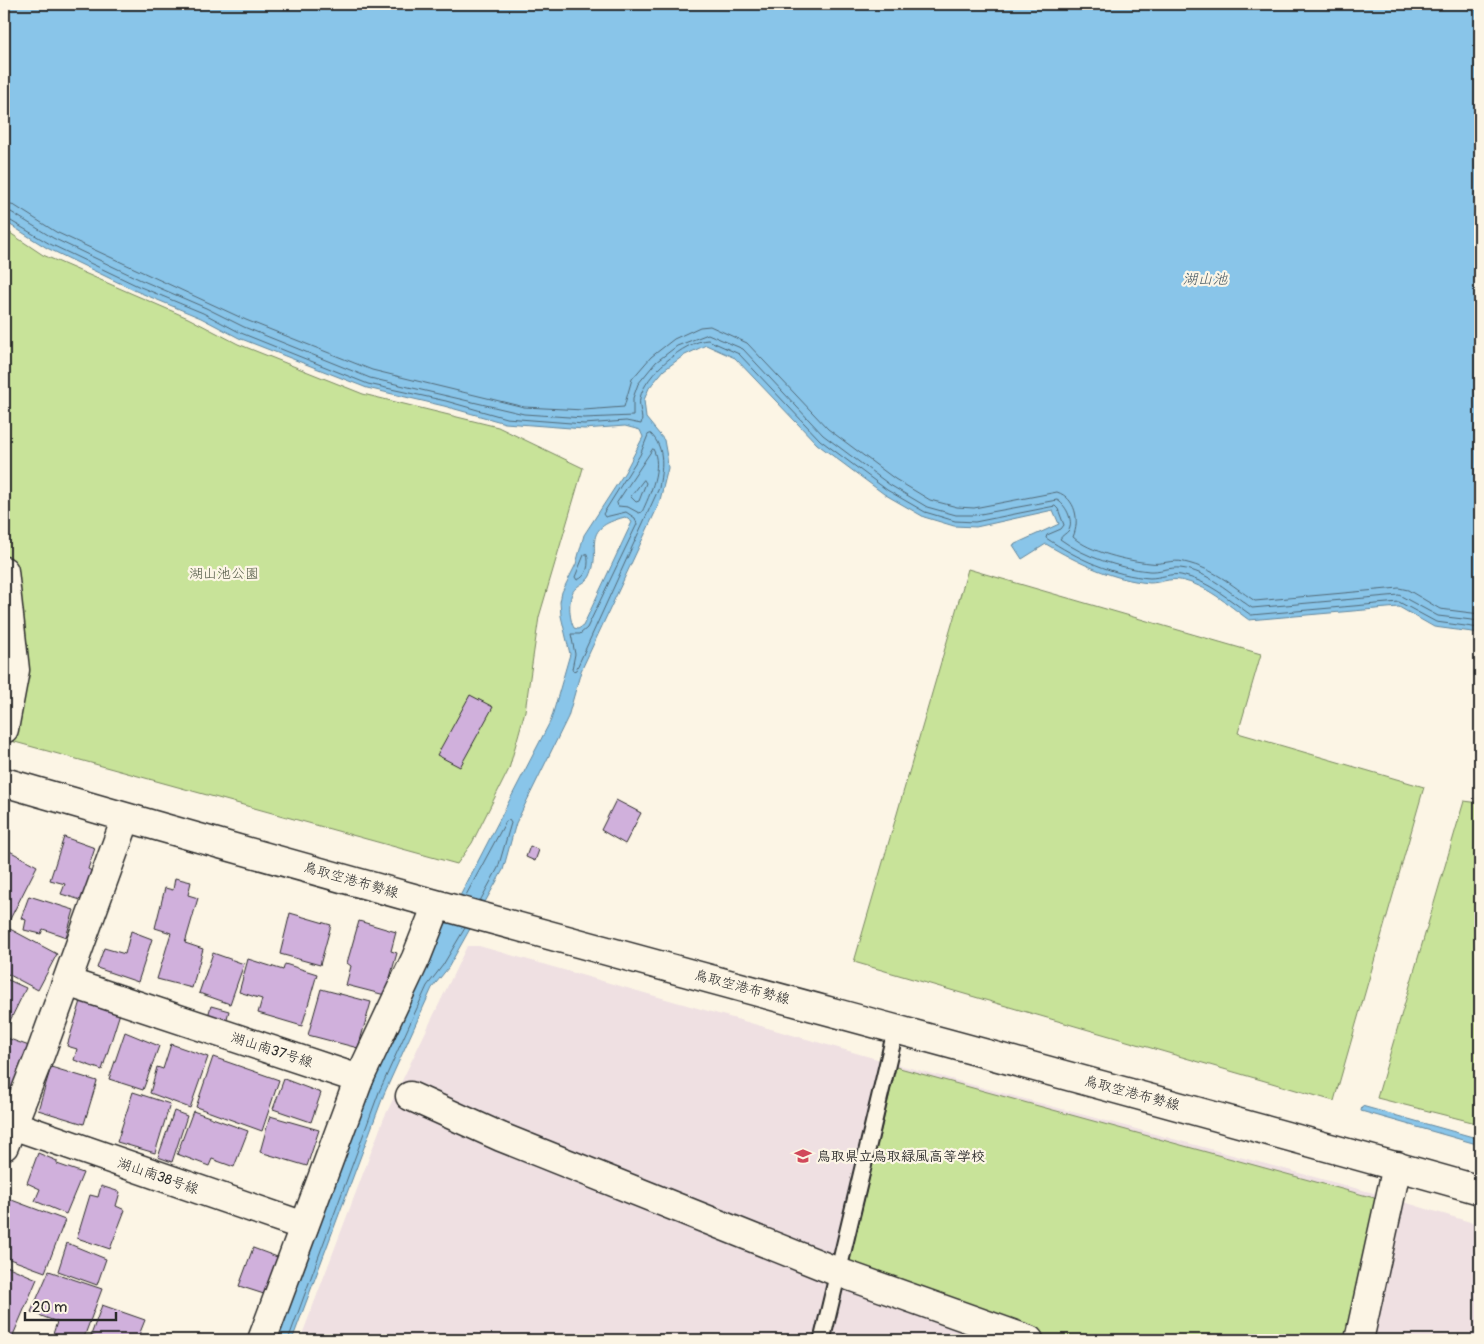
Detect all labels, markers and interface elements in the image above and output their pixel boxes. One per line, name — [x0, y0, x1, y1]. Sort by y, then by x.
water label: 湖山池 — [1182, 270, 1228, 289]
park label: 湖山池公園 — [189, 565, 259, 582]
street label: 鳥取空港布勢線 — [302, 858, 400, 902]
street label: 鳥取空港布勢線 — [692, 966, 792, 1008]
street label: 湖山南37号線 — [229, 1029, 315, 1071]
street label: 鳥取空港布勢線 — [1082, 1072, 1182, 1114]
school or university icon: 鳥取県立鳥取緑風高等学校 — [793, 1146, 813, 1166]
place label: 鳥取県立鳥取緑風高等学校 — [817, 1148, 985, 1165]
street label: 湖山南38号線 — [115, 1154, 201, 1198]
scale bar — [25, 1289, 116, 1321]
text: 20 m — [32, 1298, 67, 1317]

